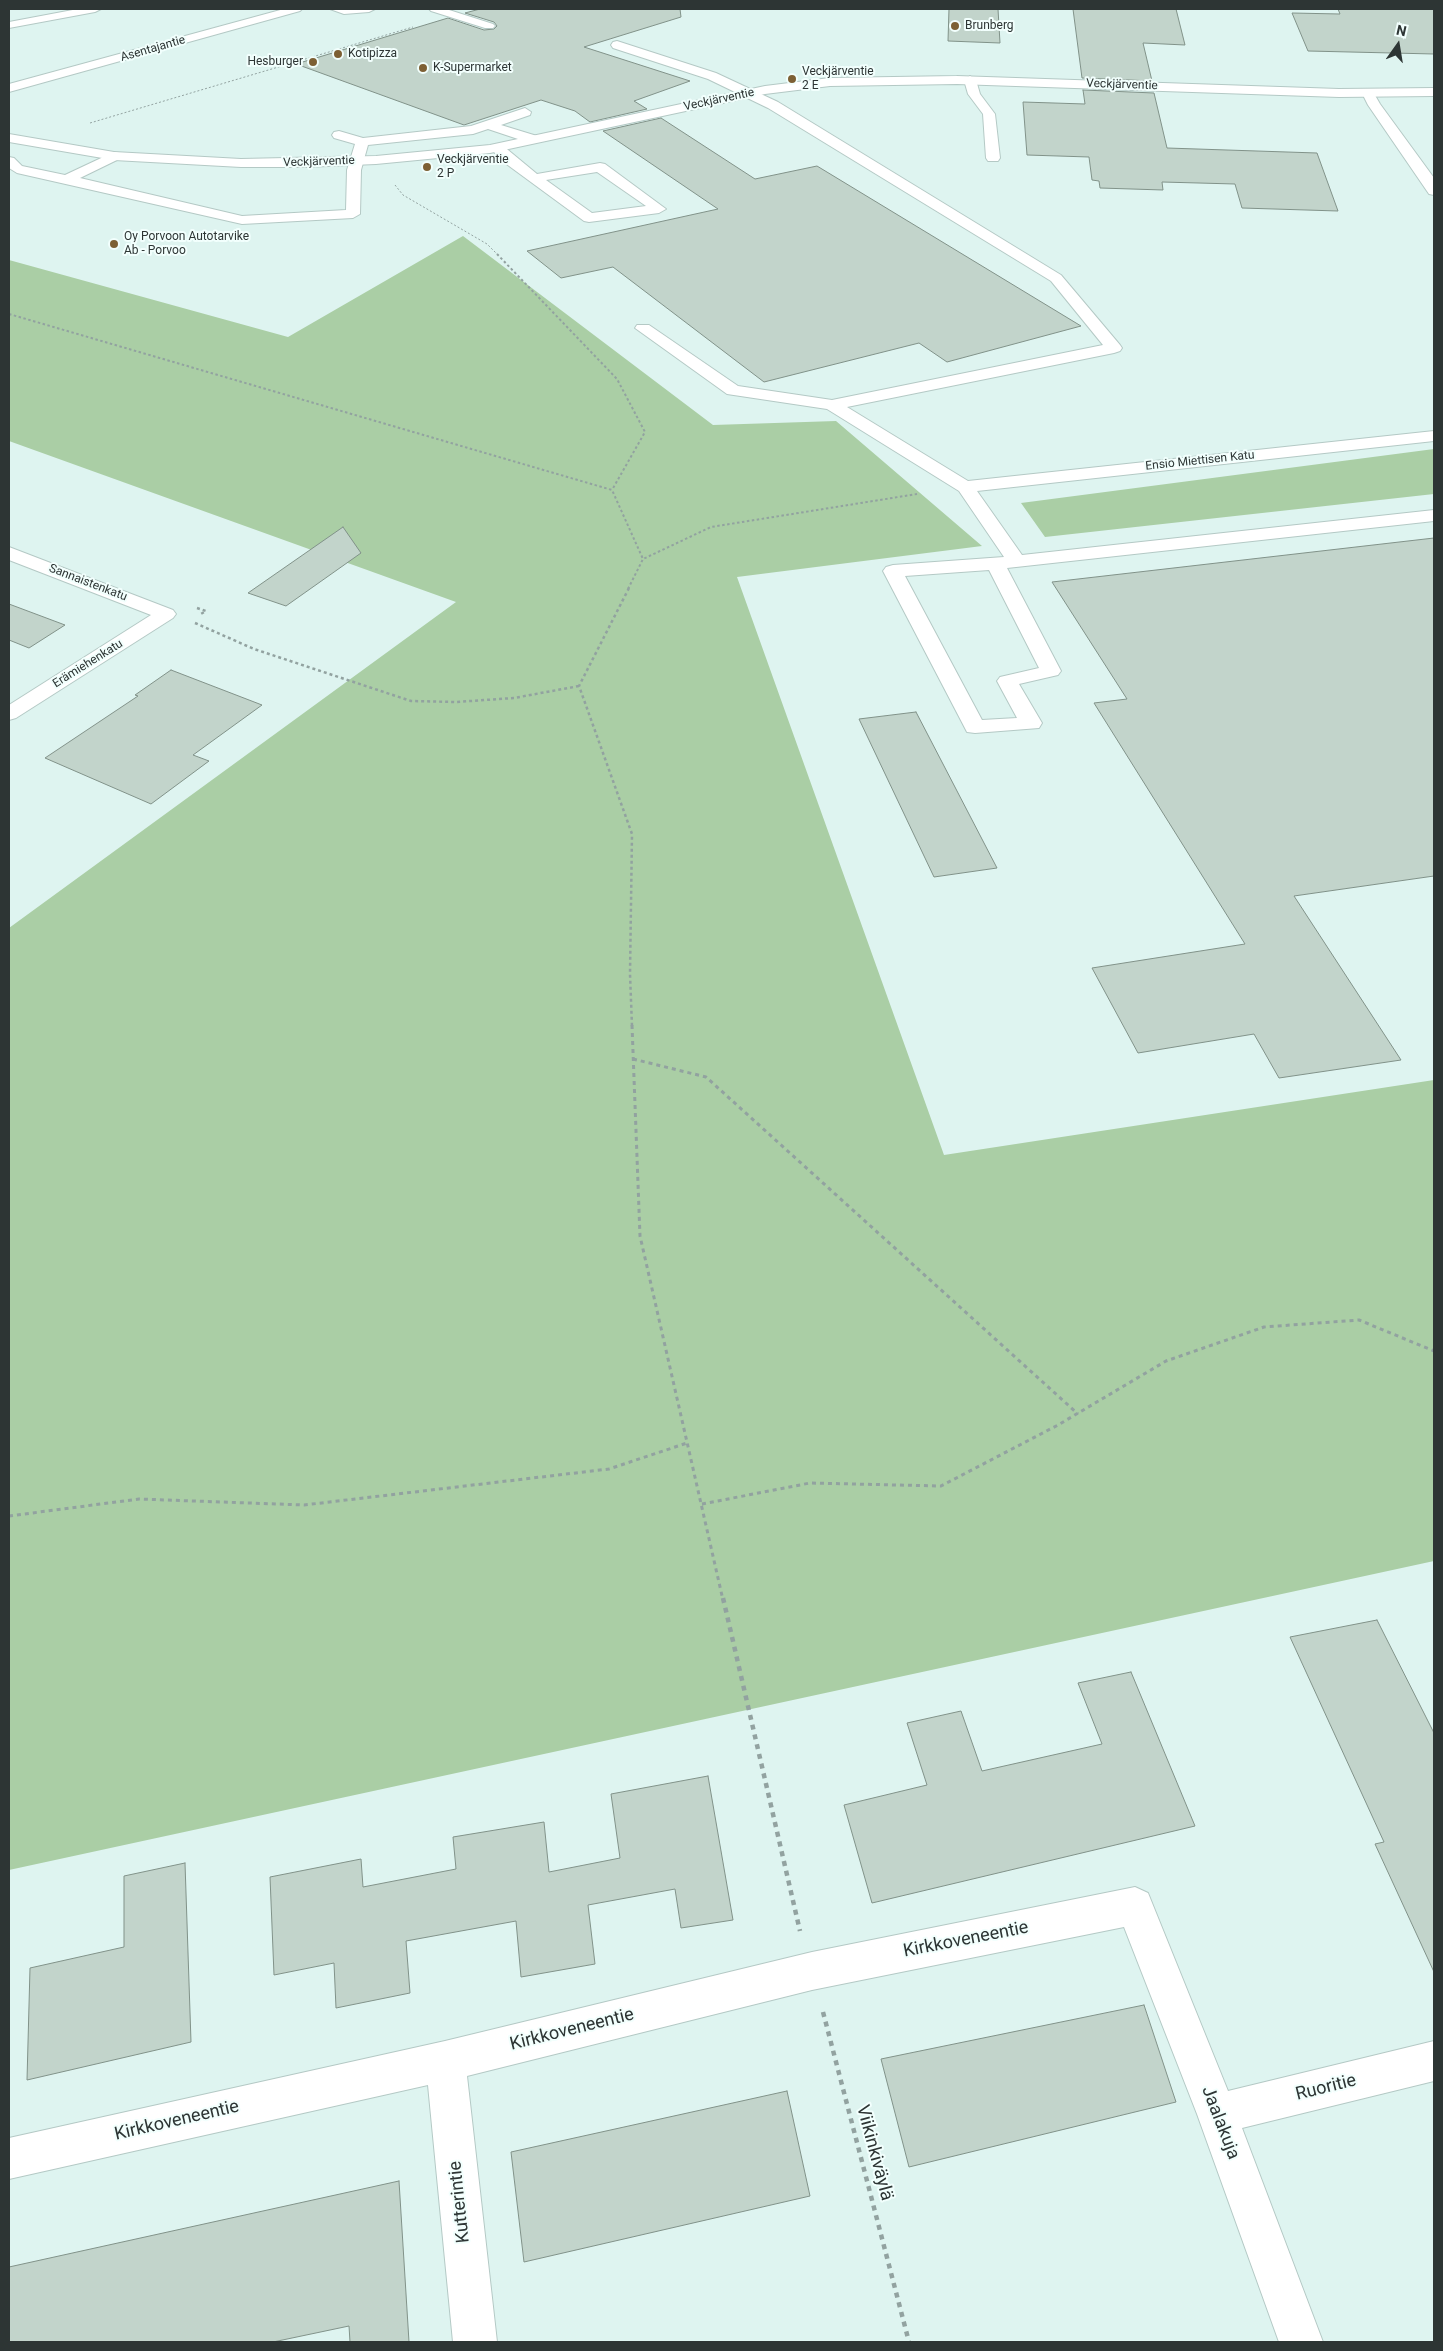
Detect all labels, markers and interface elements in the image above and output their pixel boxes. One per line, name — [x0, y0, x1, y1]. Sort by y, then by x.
place label: Brunberg — [965, 19, 1014, 33]
marker: Brunberg — [949, 20, 961, 32]
north arrow — [1373, 20, 1423, 70]
text: N — [1395, 21, 1408, 39]
street label: Asentajantie — [119, 33, 187, 65]
place label: Kotipizza — [348, 47, 397, 61]
marker: Kotipizza — [332, 48, 344, 60]
place label: Hesburger — [247, 55, 303, 69]
marker: Hesburger — [307, 56, 319, 68]
place label: K-Supermarket — [433, 61, 512, 75]
marker: K-Supermarket — [417, 62, 429, 74]
place label: Veckjärventie 2 E — [802, 65, 874, 93]
marker: Veckjärventie 2 E — [786, 73, 798, 85]
street label: Veckjärventie — [1086, 77, 1158, 93]
street label: Veckjärventie — [682, 86, 756, 114]
place label: Veckjärventie 2 P — [437, 153, 509, 181]
street label: Veckjärventie — [283, 154, 355, 170]
marker: Veckjärventie 2 P — [421, 161, 433, 173]
place label: Oy Porvoon Autotarvike Ab - Porvoo — [124, 230, 249, 258]
marker: Oy Porvoon Autotarvike Ab - Porvoo — [108, 238, 120, 250]
street label: Ensio Miettisen Katu — [1145, 448, 1255, 474]
street label: Sannaistenkatu — [47, 561, 129, 605]
street label: Erämiehenkatu — [50, 637, 126, 691]
street label: Kirkkoveneentie — [902, 1917, 1030, 1963]
street label: Kirkkoveneentie — [508, 2004, 636, 2056]
street label: Ruoritie — [1294, 2070, 1358, 2106]
street label: Jaalakuja — [1196, 2083, 1244, 2163]
street label: Kirkkoveneentie — [113, 2096, 241, 2146]
street label: Viikinkiväylä — [851, 2103, 897, 2203]
street label: Kutterintie — [445, 2160, 475, 2244]

